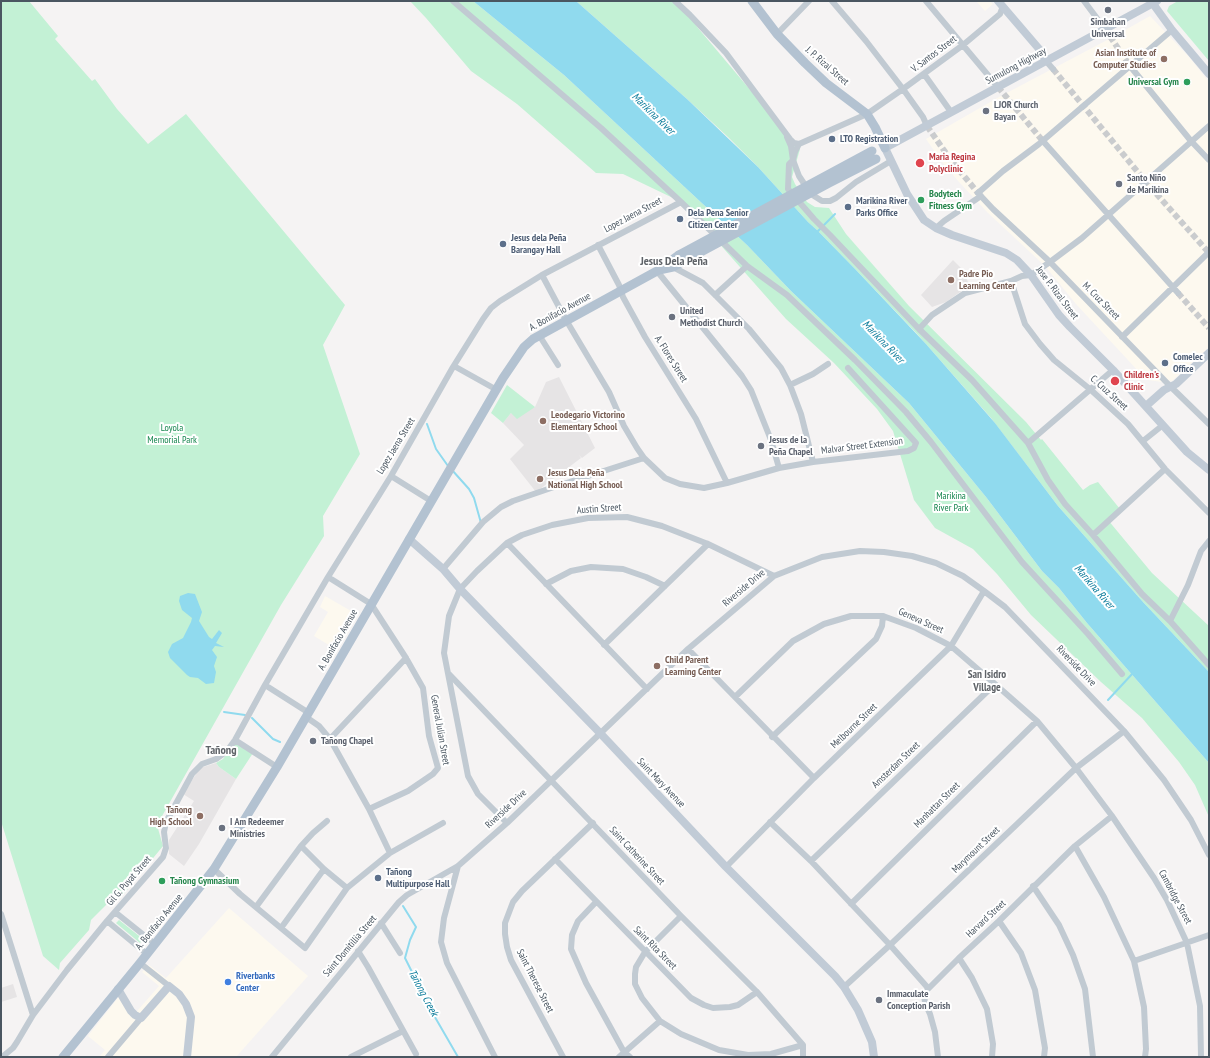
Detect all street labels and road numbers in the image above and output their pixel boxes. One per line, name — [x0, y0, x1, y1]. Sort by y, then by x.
street label: V. Santos Street — [909, 33, 959, 75]
street label: J. P. Rizal Street — [803, 44, 851, 88]
street label: Sumulong Highway — [984, 45, 1048, 87]
street label: Lopez Jaena Street — [602, 195, 664, 235]
street label: Jose P. Rizal Street — [1033, 264, 1081, 322]
street label: M. Cruz Street — [1080, 280, 1122, 322]
street label: A. Bonifacio Avenue — [527, 290, 593, 334]
street label: A. Flores Street — [652, 333, 690, 385]
street label: C. Cruz Street — [1088, 373, 1130, 413]
street label: Lopez Jaena Street — [374, 416, 418, 476]
street label: Malvar Street Extension — [821, 435, 903, 457]
street label: Austin Street — [576, 501, 622, 517]
street label: Riverside Drive — [720, 567, 768, 609]
street label: Geneva Street — [897, 606, 945, 636]
street label: A. Bonifacio Avenue — [316, 607, 360, 673]
street label: Riverside Drive — [1054, 643, 1098, 689]
street label: General Julian Street — [428, 694, 452, 766]
street label: Melbourne Street — [828, 701, 880, 751]
street label: Amsterdam Street — [870, 739, 922, 791]
street label: Saint Mary Avenue — [634, 756, 688, 810]
street label: Manhattan Street — [912, 780, 962, 830]
street label: Riverside Drive — [483, 787, 529, 831]
street label: Saint Catherine Street — [607, 824, 667, 888]
street label: Marymount Street — [950, 824, 1002, 876]
street label: Gil G. Puyat Street — [104, 854, 154, 908]
street label: Cambridge Street — [1156, 868, 1194, 926]
street label: A. Bonifacio Avenue — [133, 892, 185, 952]
street label: Harvard Street — [964, 898, 1008, 940]
street label: Saint Domitillia Street — [321, 913, 379, 979]
street label: Saint Rita Street — [631, 924, 679, 972]
street label: Saint Therese Street — [514, 947, 556, 1015]

